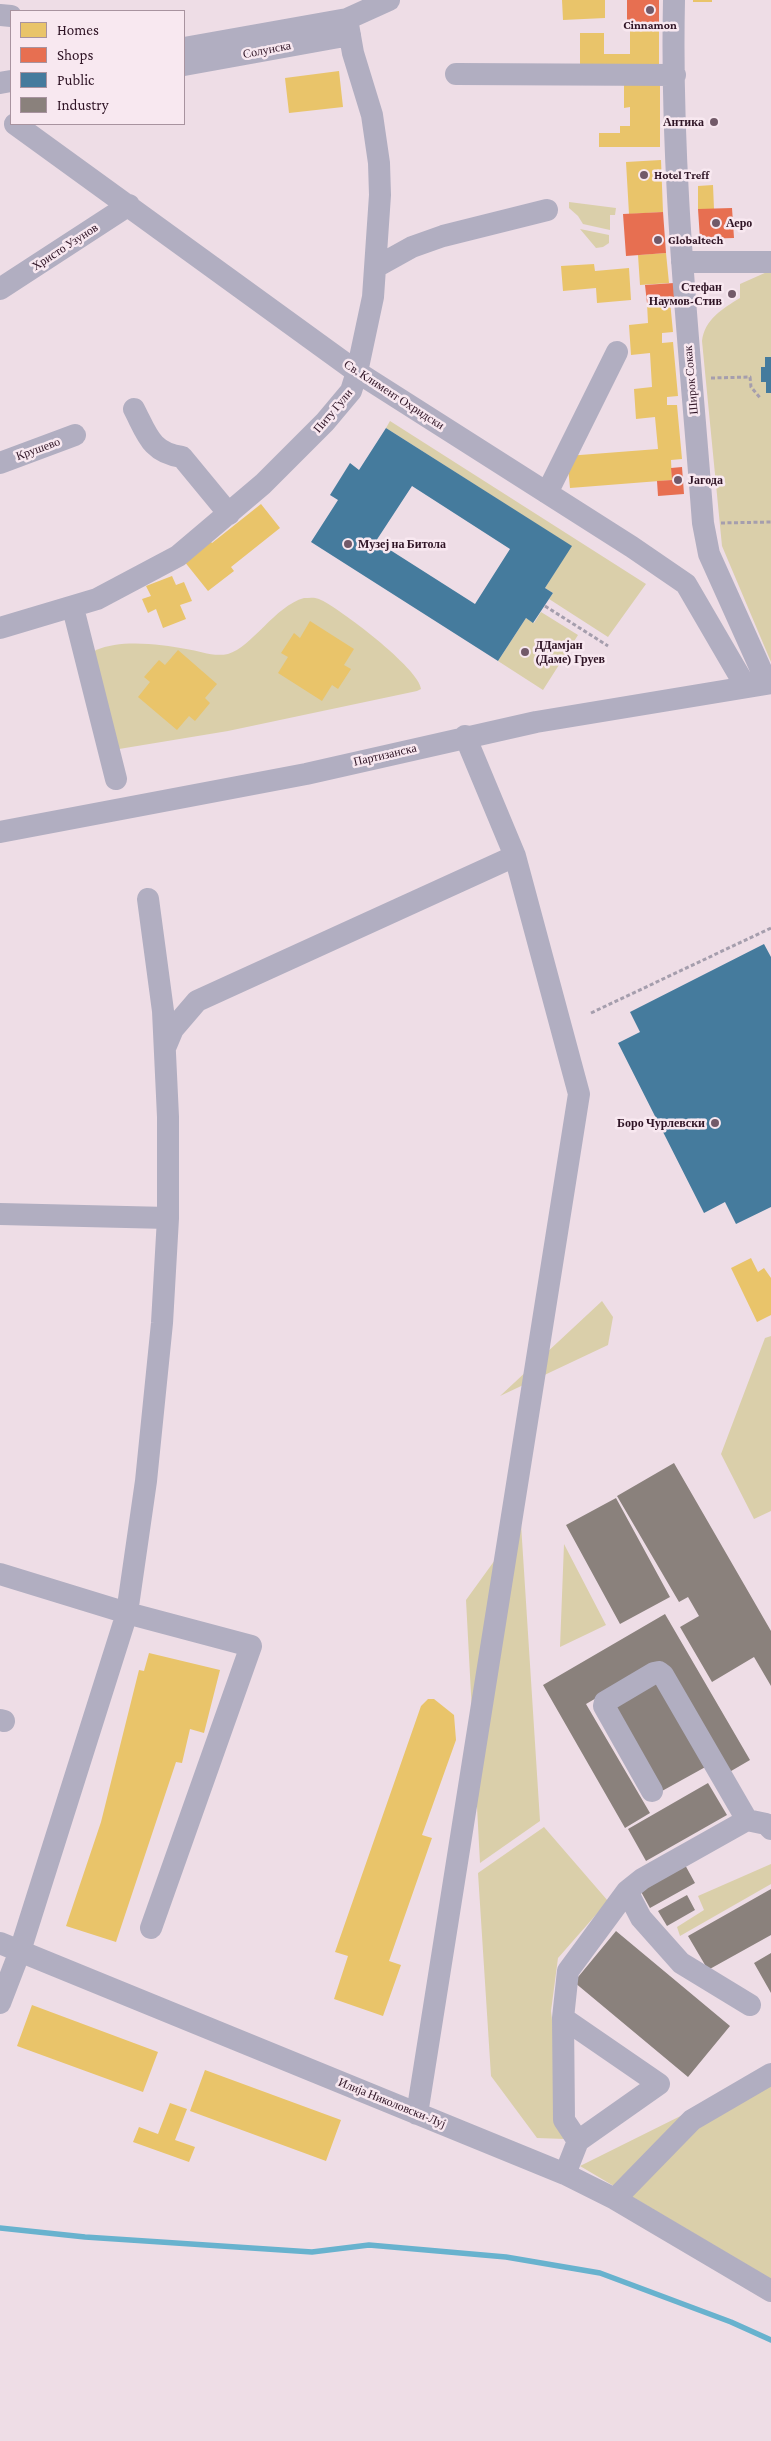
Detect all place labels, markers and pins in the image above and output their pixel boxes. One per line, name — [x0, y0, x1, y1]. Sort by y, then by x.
marker: Cinnamon — [644, 4, 656, 16]
place label: Cinnamon — [623, 18, 677, 32]
place label: Антика — [663, 115, 704, 129]
marker: Антика — [708, 116, 720, 128]
place label: Hotel Treff — [654, 168, 709, 182]
marker: Hotel Treff — [638, 169, 650, 181]
place label: Аеро — [726, 216, 752, 230]
marker: Аеро — [710, 217, 722, 229]
place label: Globaltech — [668, 233, 723, 247]
marker: Globaltech — [652, 234, 664, 246]
place label: Стефан Наумов-Стив — [649, 280, 722, 308]
marker: Стефан Наумов-Стив — [726, 288, 738, 300]
place label: Јагода — [688, 473, 723, 487]
marker: Јагода — [672, 474, 684, 486]
place label: Музеј на Битола — [358, 537, 446, 551]
marker: Музеј на Битола — [342, 538, 354, 550]
place label: ДДамјан (Даме) Груев — [535, 638, 605, 666]
marker: ДДамјан (Даме) Груев — [519, 646, 531, 658]
place label: Боро Чурлевски — [617, 1116, 705, 1130]
marker: Боро Чурлевски — [709, 1117, 721, 1129]

